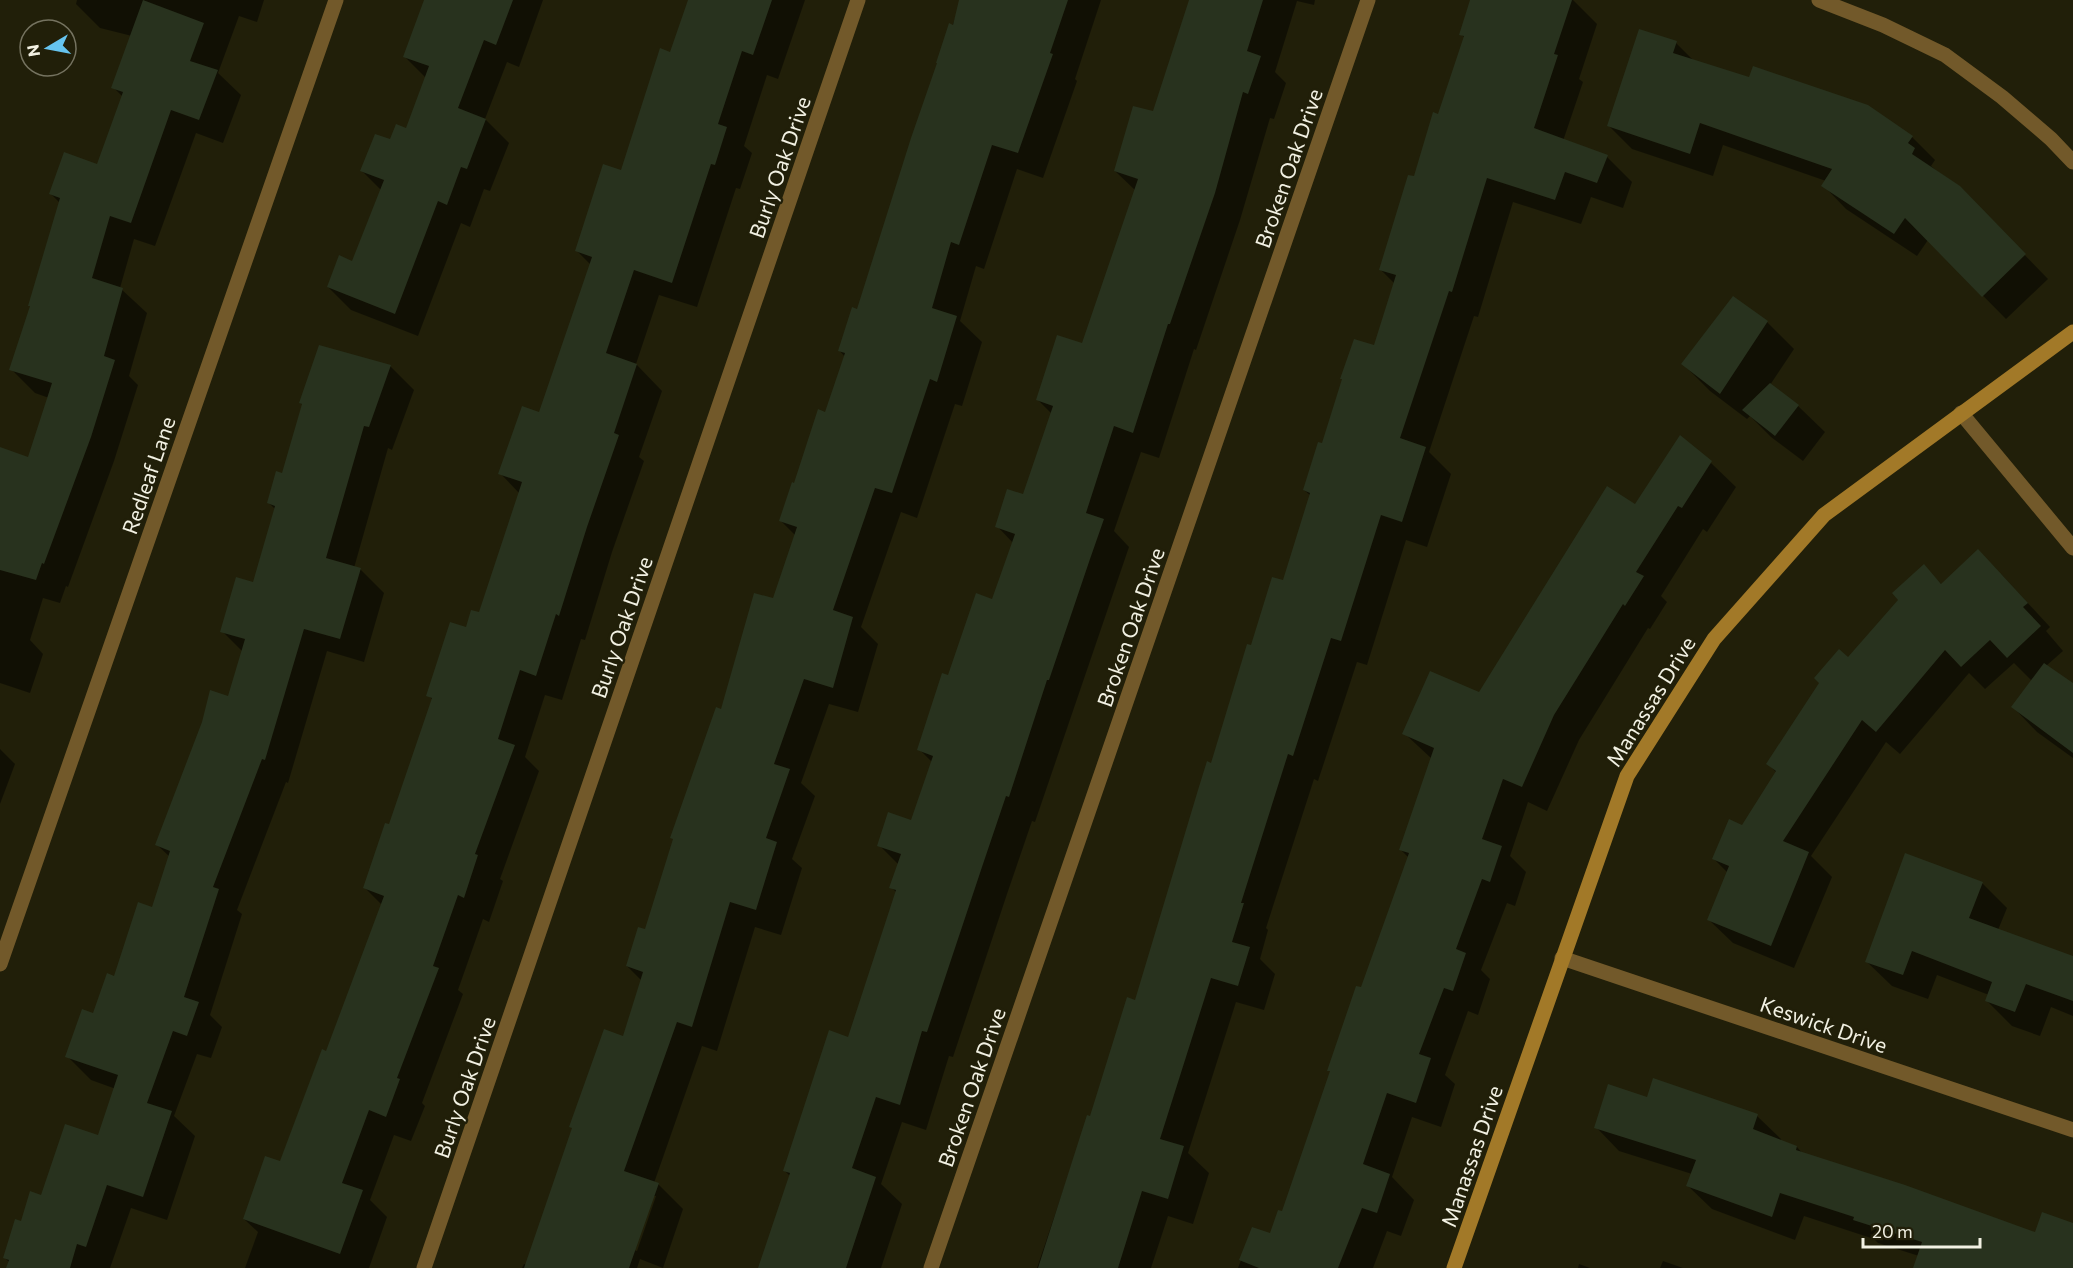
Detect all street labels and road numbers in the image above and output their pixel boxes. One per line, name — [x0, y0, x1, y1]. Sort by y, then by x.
street label: Broken Oak Drive — [1249, 85, 1327, 251]
street label: Burly Oak Drive — [743, 93, 815, 241]
street label: Redleaf Lane — [116, 413, 180, 537]
street label: Broken Oak Drive — [1091, 544, 1169, 710]
street label: Burly Oak Drive — [585, 553, 657, 701]
street label: Manassas Drive — [1600, 632, 1700, 770]
street label: Keswick Drive — [1757, 991, 1891, 1057]
street label: Broken Oak Drive — [932, 1004, 1010, 1170]
street label: Burly Oak Drive — [428, 1013, 500, 1161]
street label: Manassas Drive — [1435, 1082, 1507, 1230]

